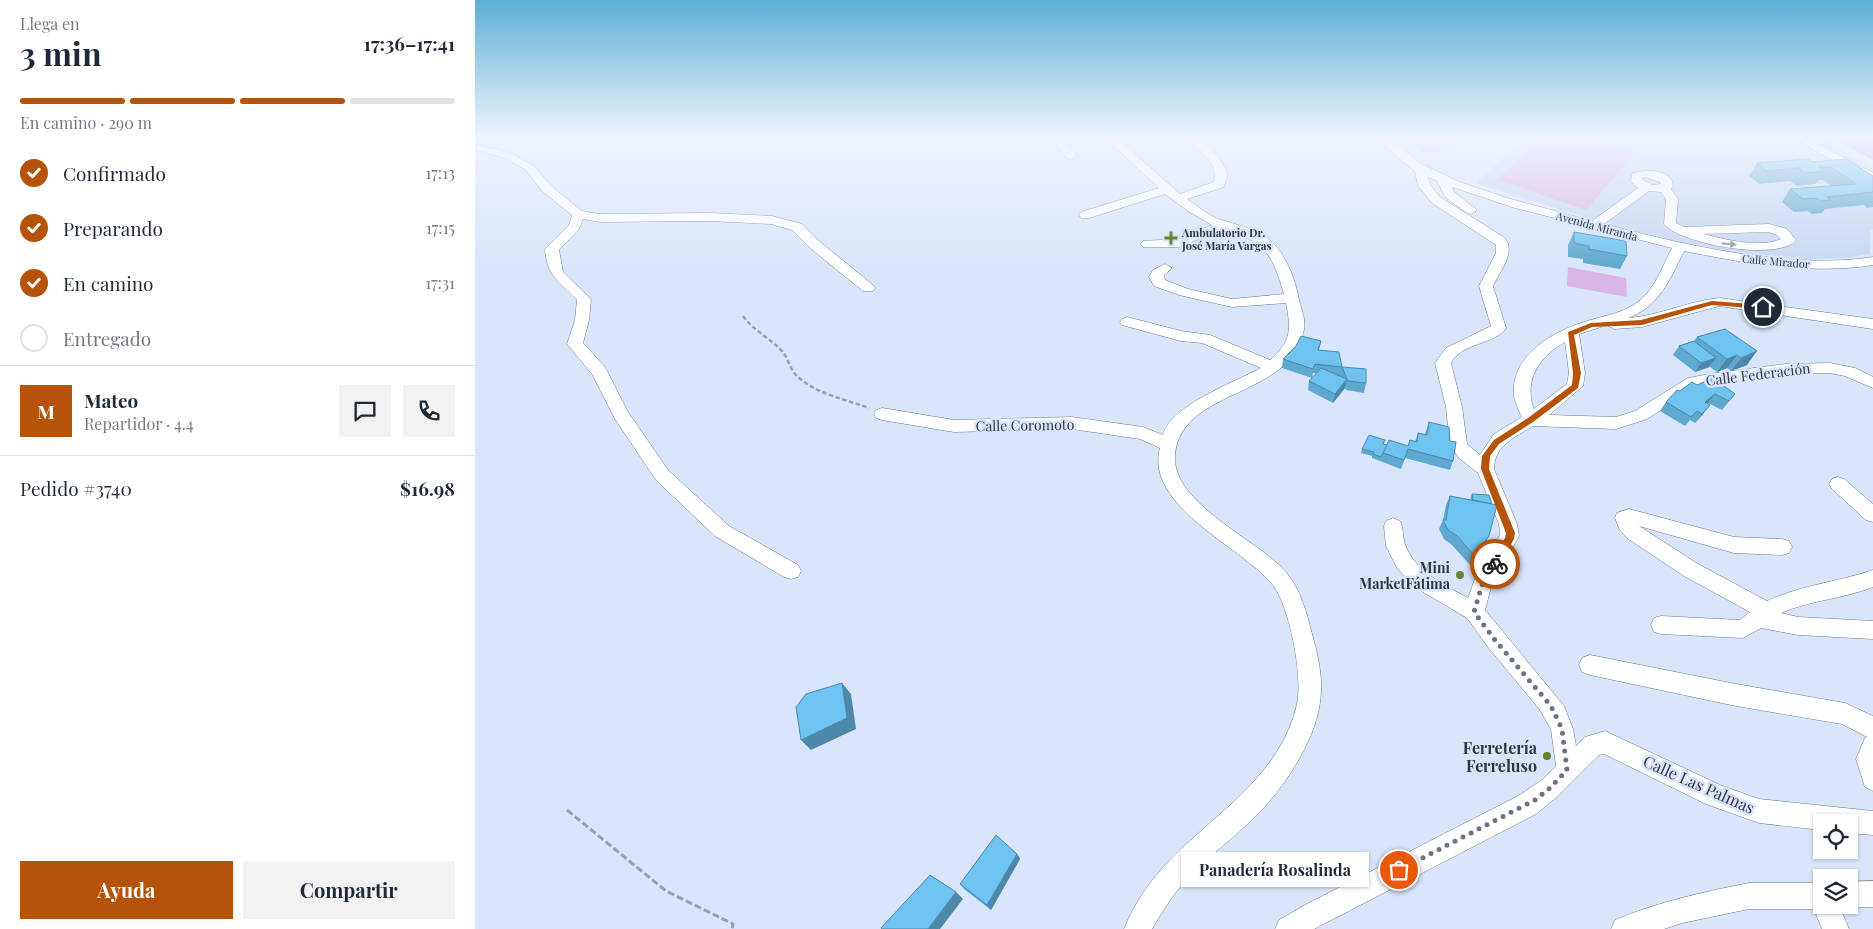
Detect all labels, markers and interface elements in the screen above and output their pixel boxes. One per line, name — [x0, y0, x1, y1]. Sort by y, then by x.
text: Llega en — [20, 13, 80, 34]
text: 17:36–17:41 — [364, 30, 455, 56]
text: 3 min — [20, 31, 102, 74]
text: En camino · 290 m — [20, 112, 152, 133]
icon: check — [20, 159, 48, 187]
text: Confirmado — [63, 160, 166, 186]
text: 17:13 — [425, 162, 455, 183]
street label: Avenida Miranda — [1554, 208, 1640, 244]
icon: check — [20, 214, 48, 242]
text: Preparando — [63, 215, 163, 241]
text: 17:15 — [426, 217, 455, 238]
place label: Ambulatorio Dr. José María Vargas — [1181, 225, 1272, 253]
marker: Ambulatorio Dr. José María Vargas — [1164, 231, 1178, 245]
one-way arrow — [1721, 240, 1737, 248]
street label: Calle Mirador — [1741, 251, 1811, 271]
icon: check — [20, 269, 48, 297]
text: En camino — [63, 270, 154, 296]
text: 17:31 — [425, 272, 455, 293]
pin — [1742, 286, 1784, 328]
icon: home — [1749, 293, 1777, 321]
text: Entregado — [63, 325, 151, 351]
street label: Calle Federación — [1705, 358, 1812, 390]
button: chat — [339, 385, 391, 437]
button: phone — [403, 385, 455, 437]
text: Mateo — [84, 387, 138, 413]
text: M — [37, 398, 55, 424]
text: Repartidor · 4.4 — [84, 413, 194, 434]
street label: Calle Coromoto — [975, 415, 1075, 435]
text: Pedido #3740 — [20, 475, 132, 501]
text: $16.98 — [400, 475, 455, 501]
courier — [1470, 539, 1520, 589]
icon: bike — [1481, 550, 1509, 578]
place label: Mini MarketFátima — [1359, 558, 1451, 593]
marker: Mini MarketFátima — [1454, 569, 1466, 581]
place label: Ferretería Ferreluso — [1463, 737, 1538, 776]
marker: Ferretería Ferreluso — [1541, 750, 1553, 762]
street label: Calle Las Palmas — [1640, 750, 1758, 818]
map controls — [1813, 814, 1858, 914]
button: locate — [1813, 814, 1858, 859]
pin — [1378, 849, 1420, 891]
callout: Panadería Rosalinda — [1181, 852, 1369, 888]
icon: bag — [1385, 856, 1413, 884]
text: Panadería Rosalinda — [1199, 859, 1351, 880]
button: Ayuda — [20, 861, 233, 919]
button: Compartir — [243, 861, 455, 919]
button: layers — [1813, 869, 1858, 914]

